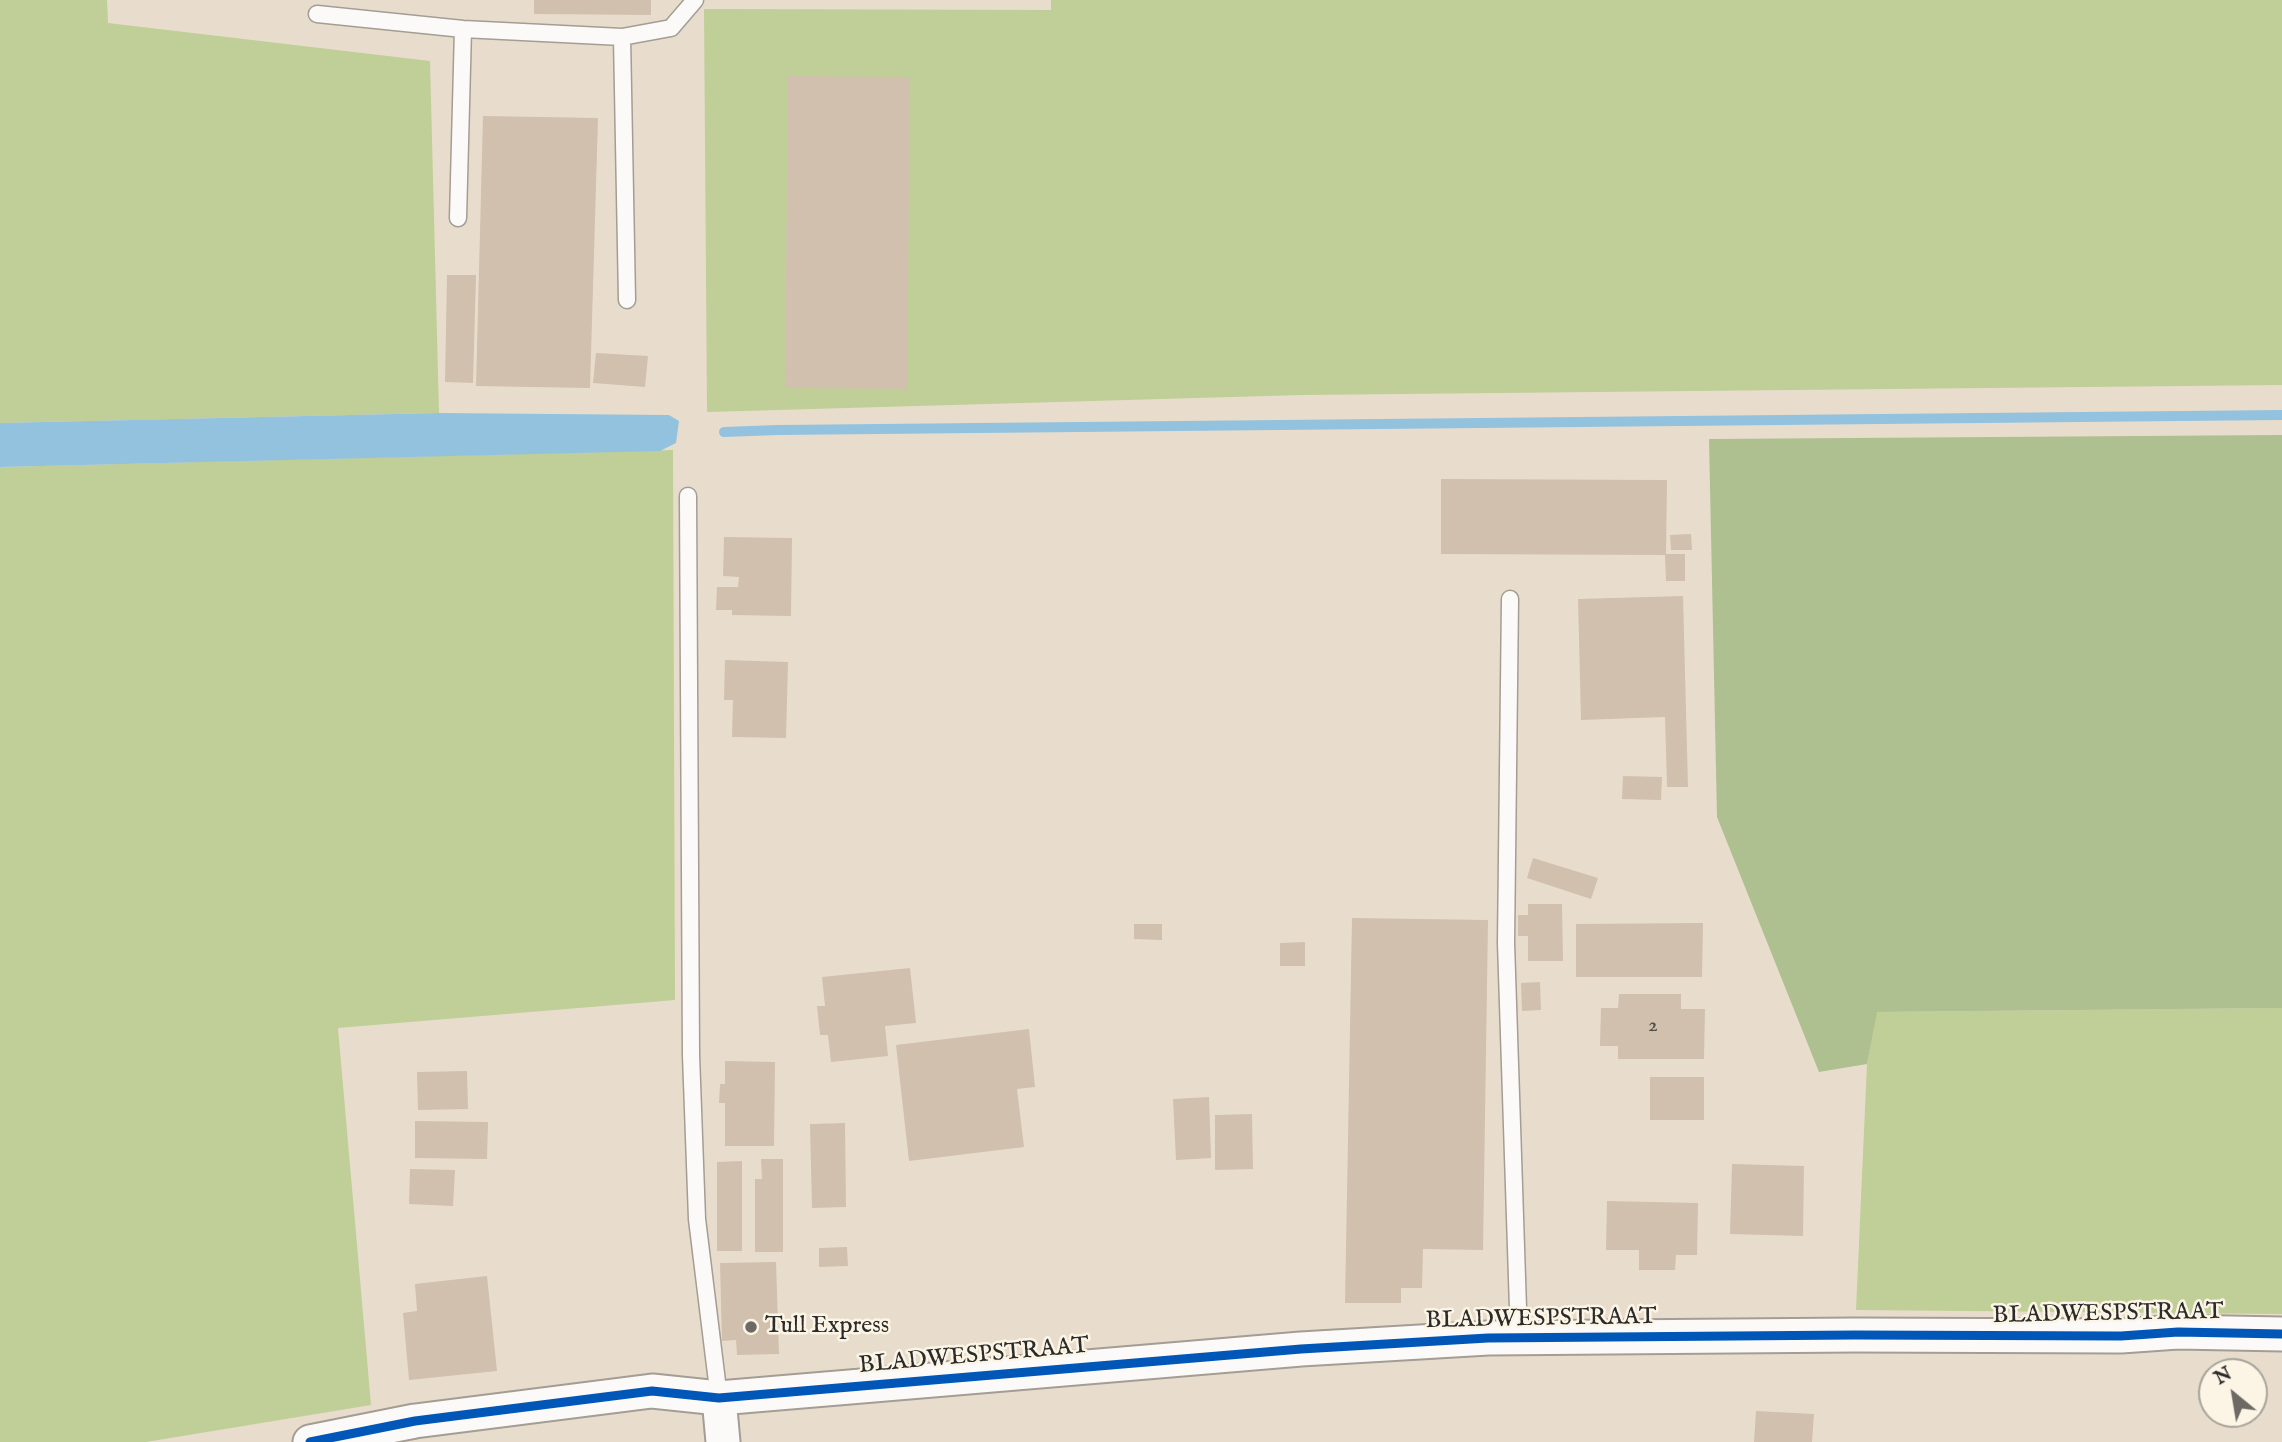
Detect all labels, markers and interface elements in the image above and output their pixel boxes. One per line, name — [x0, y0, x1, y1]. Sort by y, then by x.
house number: 2 — [1648, 1014, 1658, 1040]
street label: BLADWESPSTRAAT — [1992, 1299, 2224, 1331]
street label: BLADWESPSTRAAT — [1425, 1304, 1657, 1336]
place label: Tull Express — [765, 1313, 889, 1341]
marker: Tull Express — [743, 1319, 759, 1335]
street label: BLADWESPSTRAAT — [858, 1333, 1090, 1381]
north arrow — [2198, 1358, 2268, 1428]
text: N — [2210, 1362, 2237, 1391]

